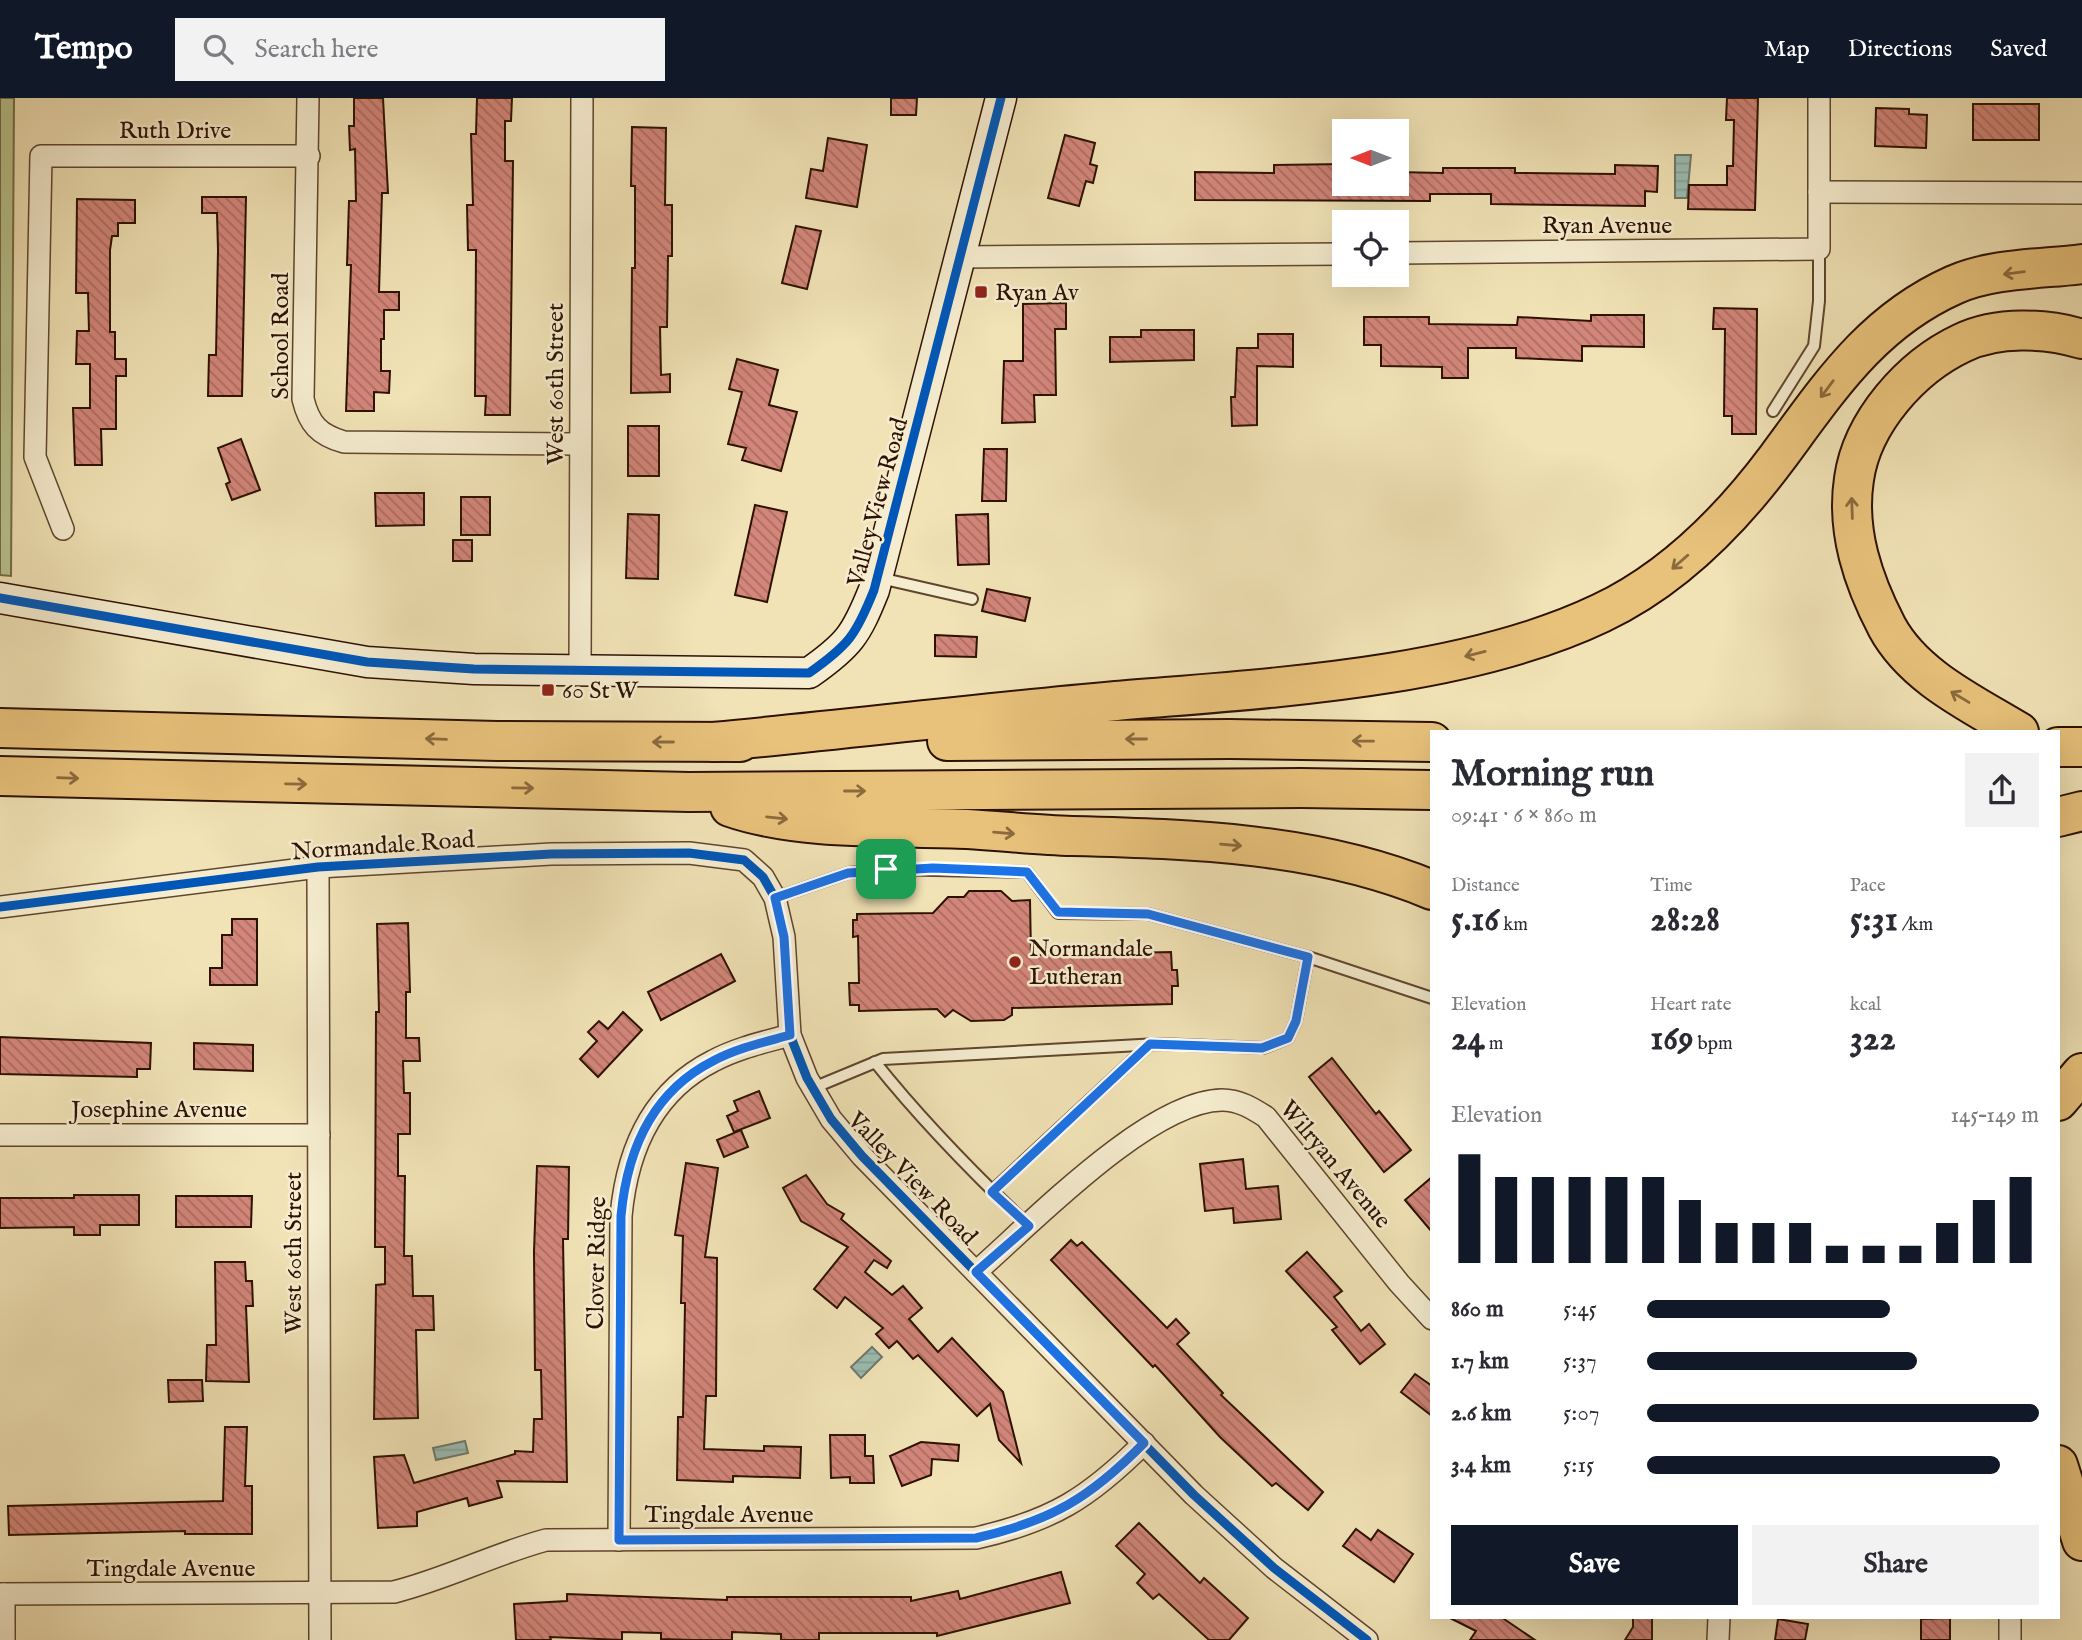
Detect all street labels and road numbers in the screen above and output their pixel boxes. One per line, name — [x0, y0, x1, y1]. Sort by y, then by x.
street label: Ruth Drive — [119, 116, 231, 147]
street label: Ryan Avenue — [1542, 211, 1672, 242]
street label: School Road — [266, 272, 297, 400]
street label: West 60th Street — [541, 303, 572, 465]
street label: Valley View Road — [841, 414, 916, 591]
street label: Normandale Road — [290, 825, 476, 868]
street label: Wilryan Avenue — [1272, 1094, 1398, 1235]
street label: Josephine Avenue — [68, 1095, 247, 1126]
street label: Valley View Road — [840, 1105, 984, 1253]
street label: West 60th Street — [279, 1172, 310, 1334]
street label: Clover Ridge — [581, 1196, 614, 1330]
street label: Tingdale Avenue — [645, 1500, 813, 1531]
street label: Tingdale Avenue — [87, 1554, 255, 1585]

